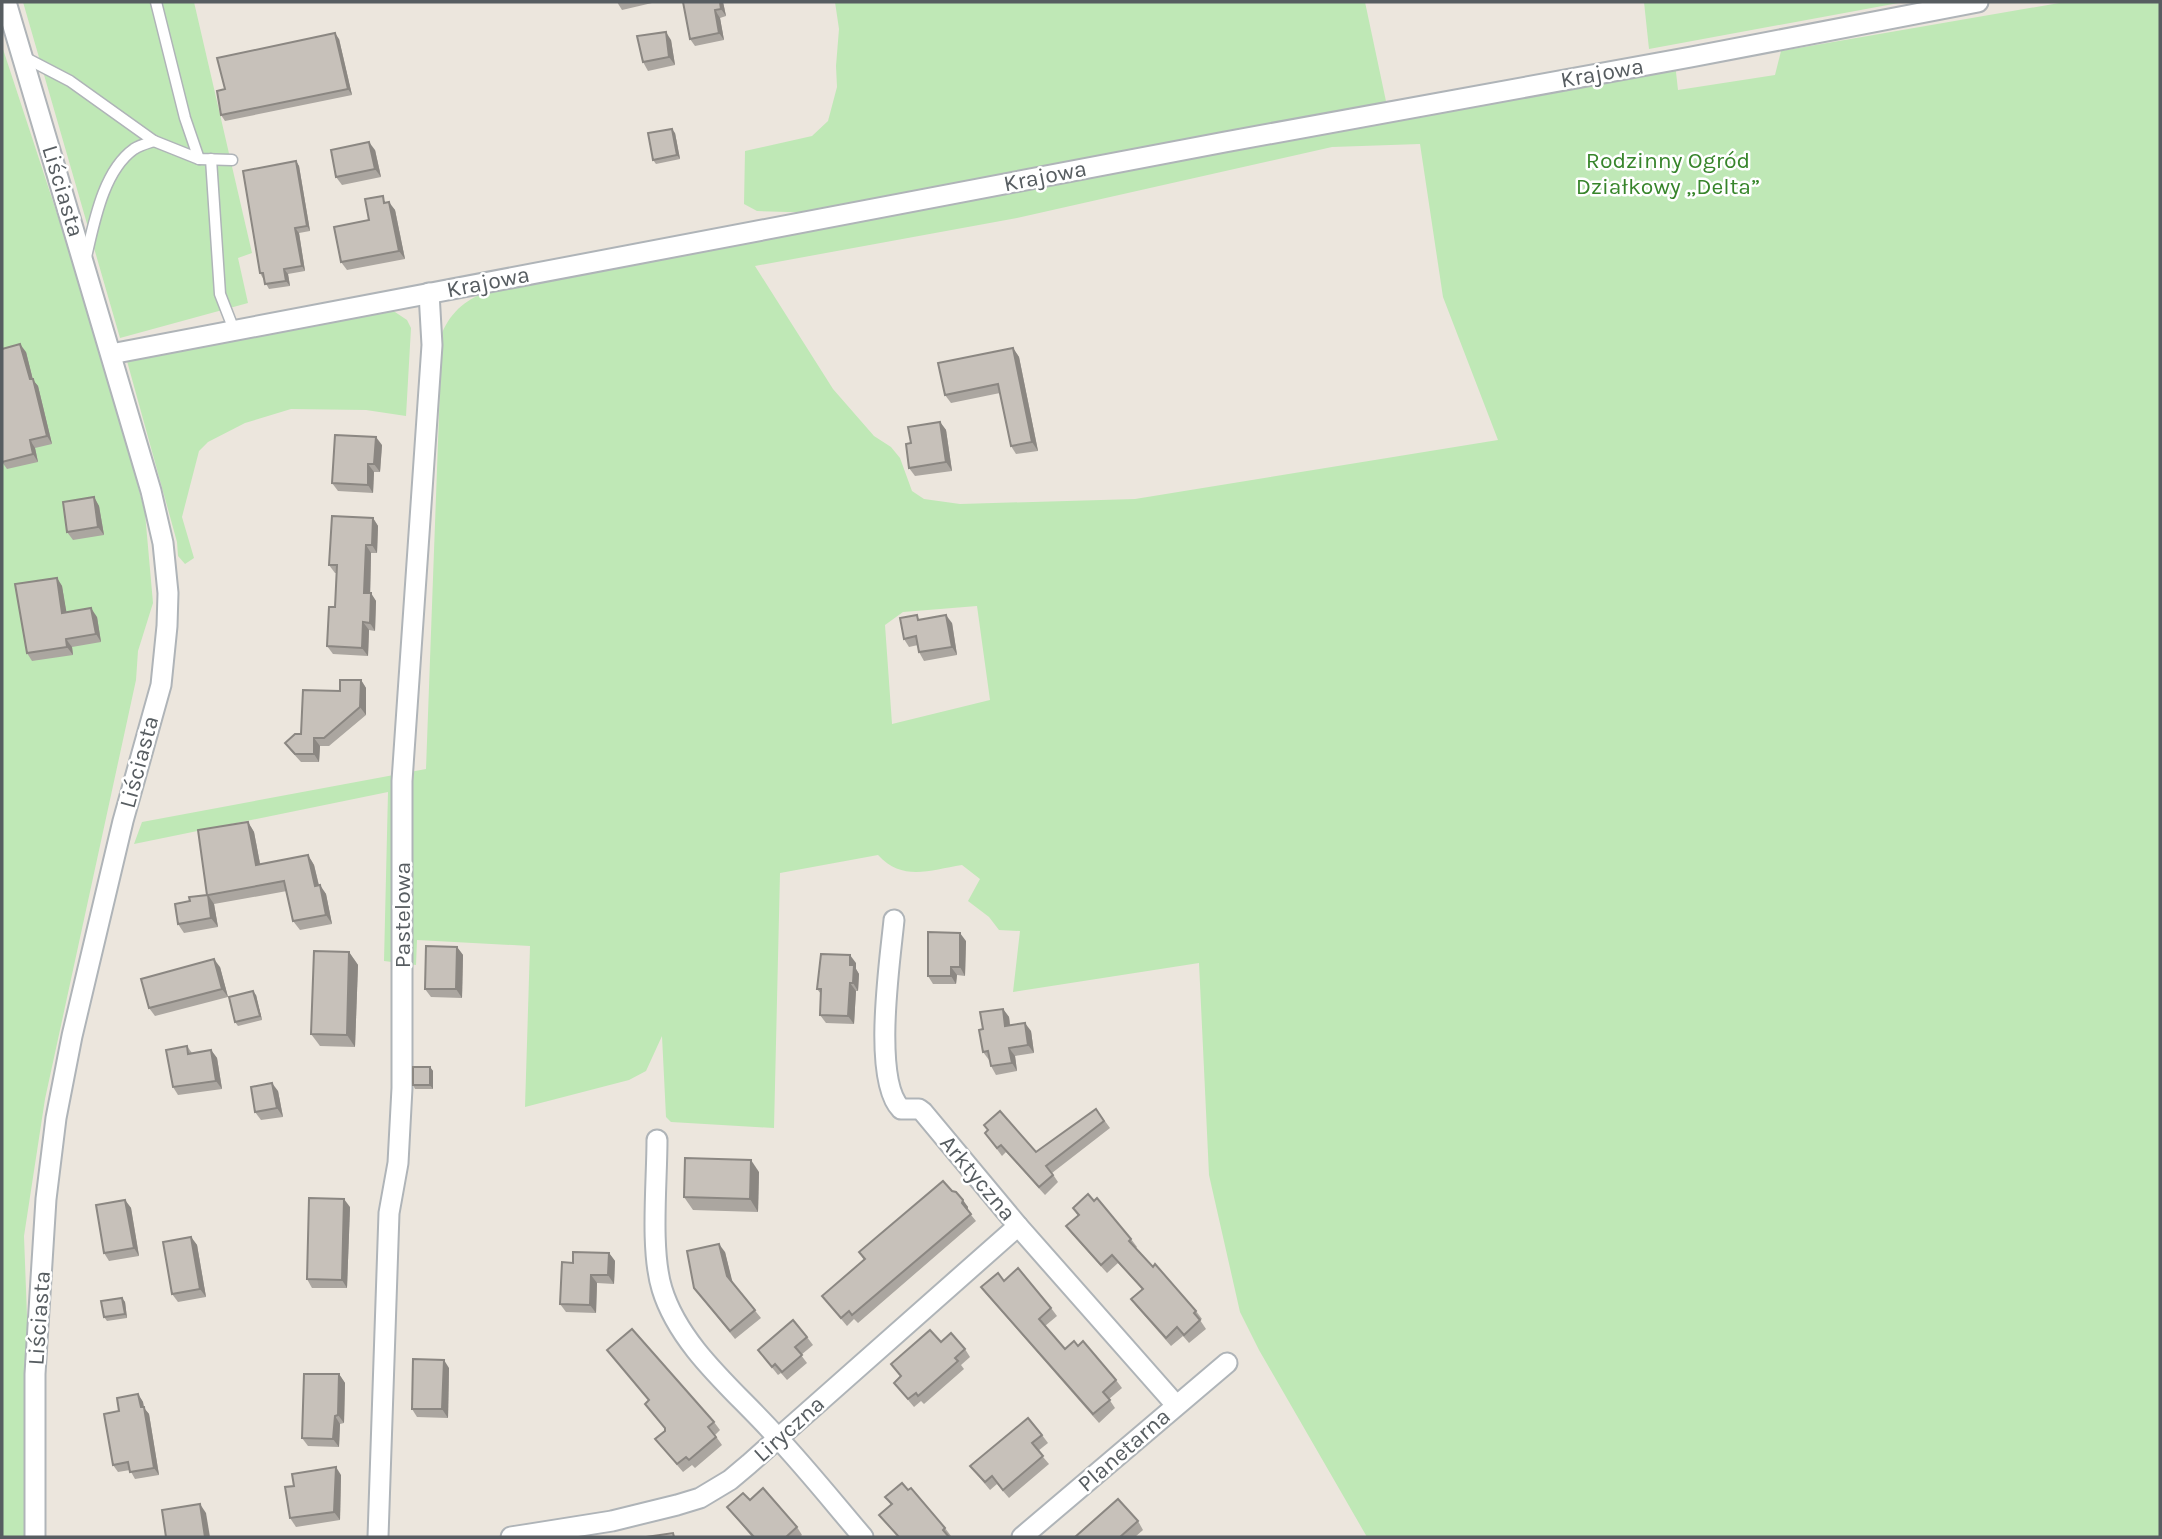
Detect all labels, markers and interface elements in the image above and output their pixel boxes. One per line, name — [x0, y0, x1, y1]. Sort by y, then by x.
street label: Krajowa — [1558, 52, 1646, 94]
street label: Liściasta — [36, 142, 90, 240]
park label: Rodzinny Ogród Działkowy „Delta” — [1576, 147, 1760, 200]
street label: Krajowa — [1001, 155, 1089, 197]
street label: Krajowa — [444, 261, 532, 303]
street label: Liściasta — [114, 713, 164, 811]
street label: Pastelowa — [389, 862, 416, 968]
street label: Arktyczna — [934, 1130, 1022, 1226]
street label: Liściasta — [22, 1270, 56, 1366]
street label: Liryczna — [748, 1390, 830, 1468]
street label: Planetarna — [1072, 1403, 1176, 1497]

